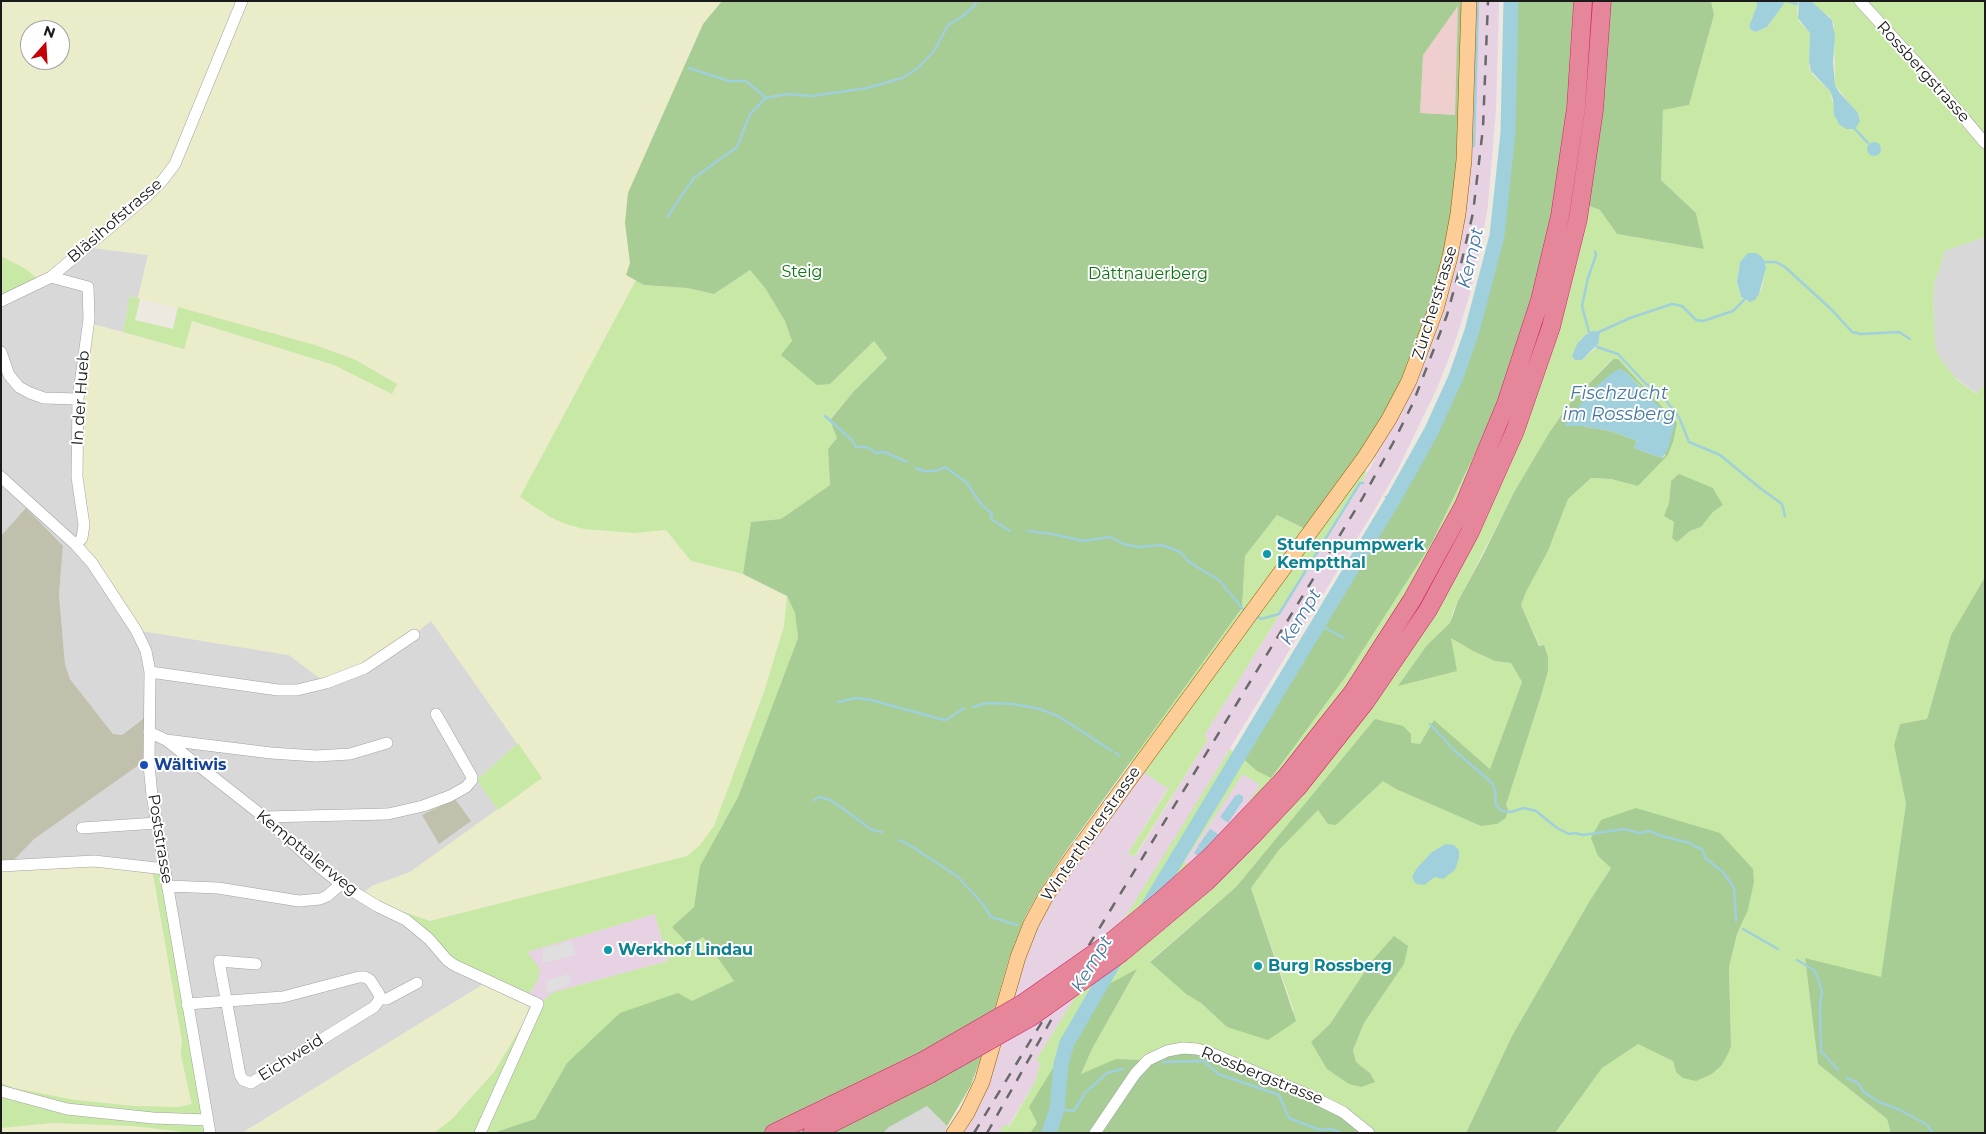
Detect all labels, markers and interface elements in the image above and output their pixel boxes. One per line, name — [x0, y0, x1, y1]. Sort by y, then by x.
street label: Rossbergstrasse — [1872, 17, 1974, 127]
north arrow — [20, 20, 70, 70]
text: N — [41, 21, 58, 42]
street label: Bläsihofstrasse — [64, 175, 166, 267]
water label: Kempt — [1454, 225, 1488, 291]
street label: Zürcherstrasse — [1409, 244, 1461, 362]
park label: Steig — [782, 262, 822, 282]
park label: Dättnauerberg — [1088, 264, 1208, 284]
street label: In der Hueb — [68, 350, 94, 446]
water label: Fischzucht im Rossberg — [1563, 383, 1675, 426]
place label: Stufenpumpwerk Kemptthal — [1277, 535, 1424, 573]
marker: Stufenpumpwerk Kemptthal — [1261, 548, 1273, 560]
water label: Kempt — [1276, 585, 1326, 649]
place label: Wältiwis — [154, 755, 226, 775]
marker: Wältiwis — [138, 759, 150, 771]
street label: Winterthurerstrasse — [1037, 763, 1145, 905]
street label: Poststrasse — [143, 793, 177, 885]
street label: Kempttalerweg — [252, 806, 362, 900]
water label: Kempt — [1067, 932, 1117, 996]
place label: Werkhof Lindau — [618, 940, 753, 960]
marker: Werkhof Lindau — [602, 944, 614, 956]
place label: Burg Rossberg — [1268, 956, 1392, 976]
marker: Burg Rossberg — [1252, 960, 1264, 972]
street label: Eichweid — [255, 1030, 327, 1086]
street label: Rossbergstrasse — [1198, 1043, 1326, 1109]

